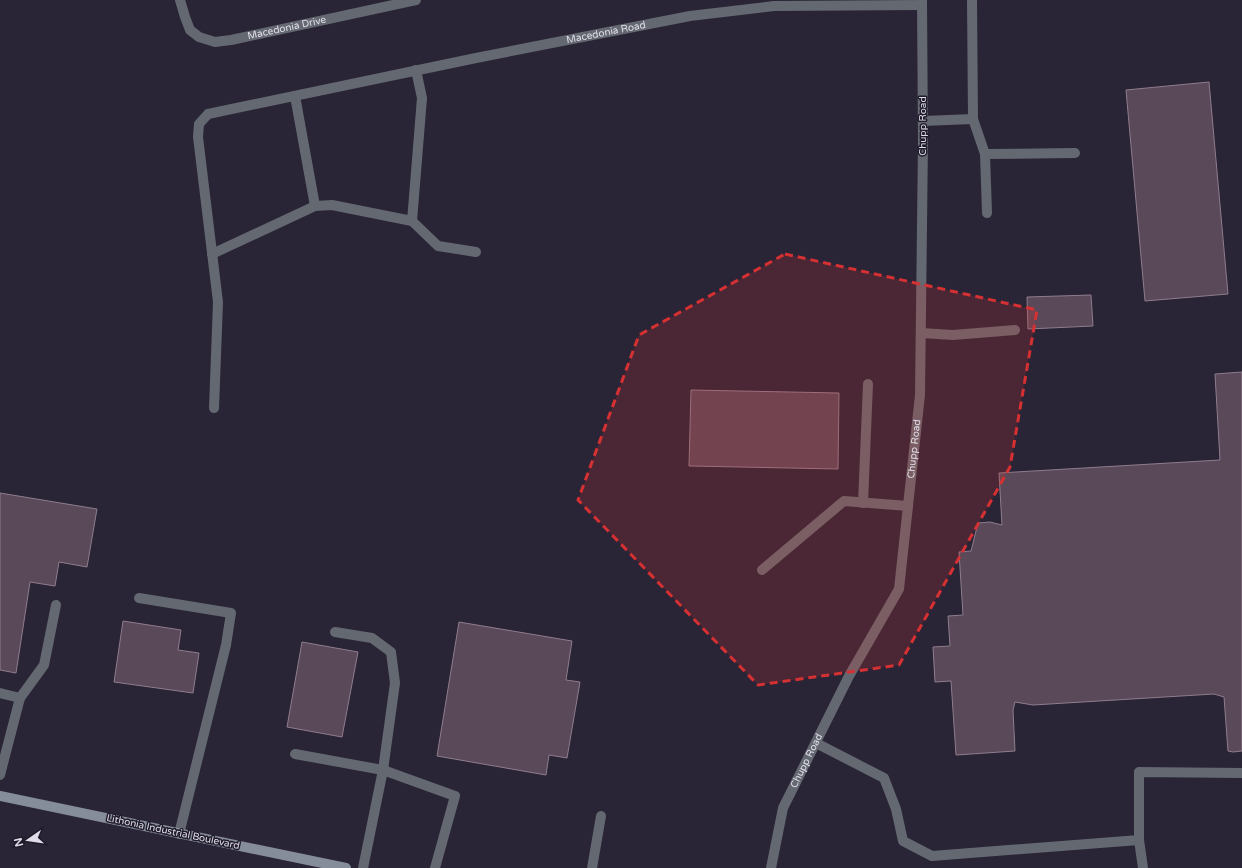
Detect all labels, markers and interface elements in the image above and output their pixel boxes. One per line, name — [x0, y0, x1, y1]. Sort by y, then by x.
street label: Macedonia Drive — [246, 14, 328, 42]
street label: Macedonia Road — [565, 19, 647, 46]
street label: Chupp Road — [917, 96, 929, 156]
street label: Chupp Road — [905, 419, 923, 479]
street label: Chupp Road — [788, 731, 825, 790]
street label: Lithonia Industrial Boulevard — [105, 812, 241, 852]
north arrow — [8, 820, 48, 860]
text: N — [11, 836, 26, 848]

